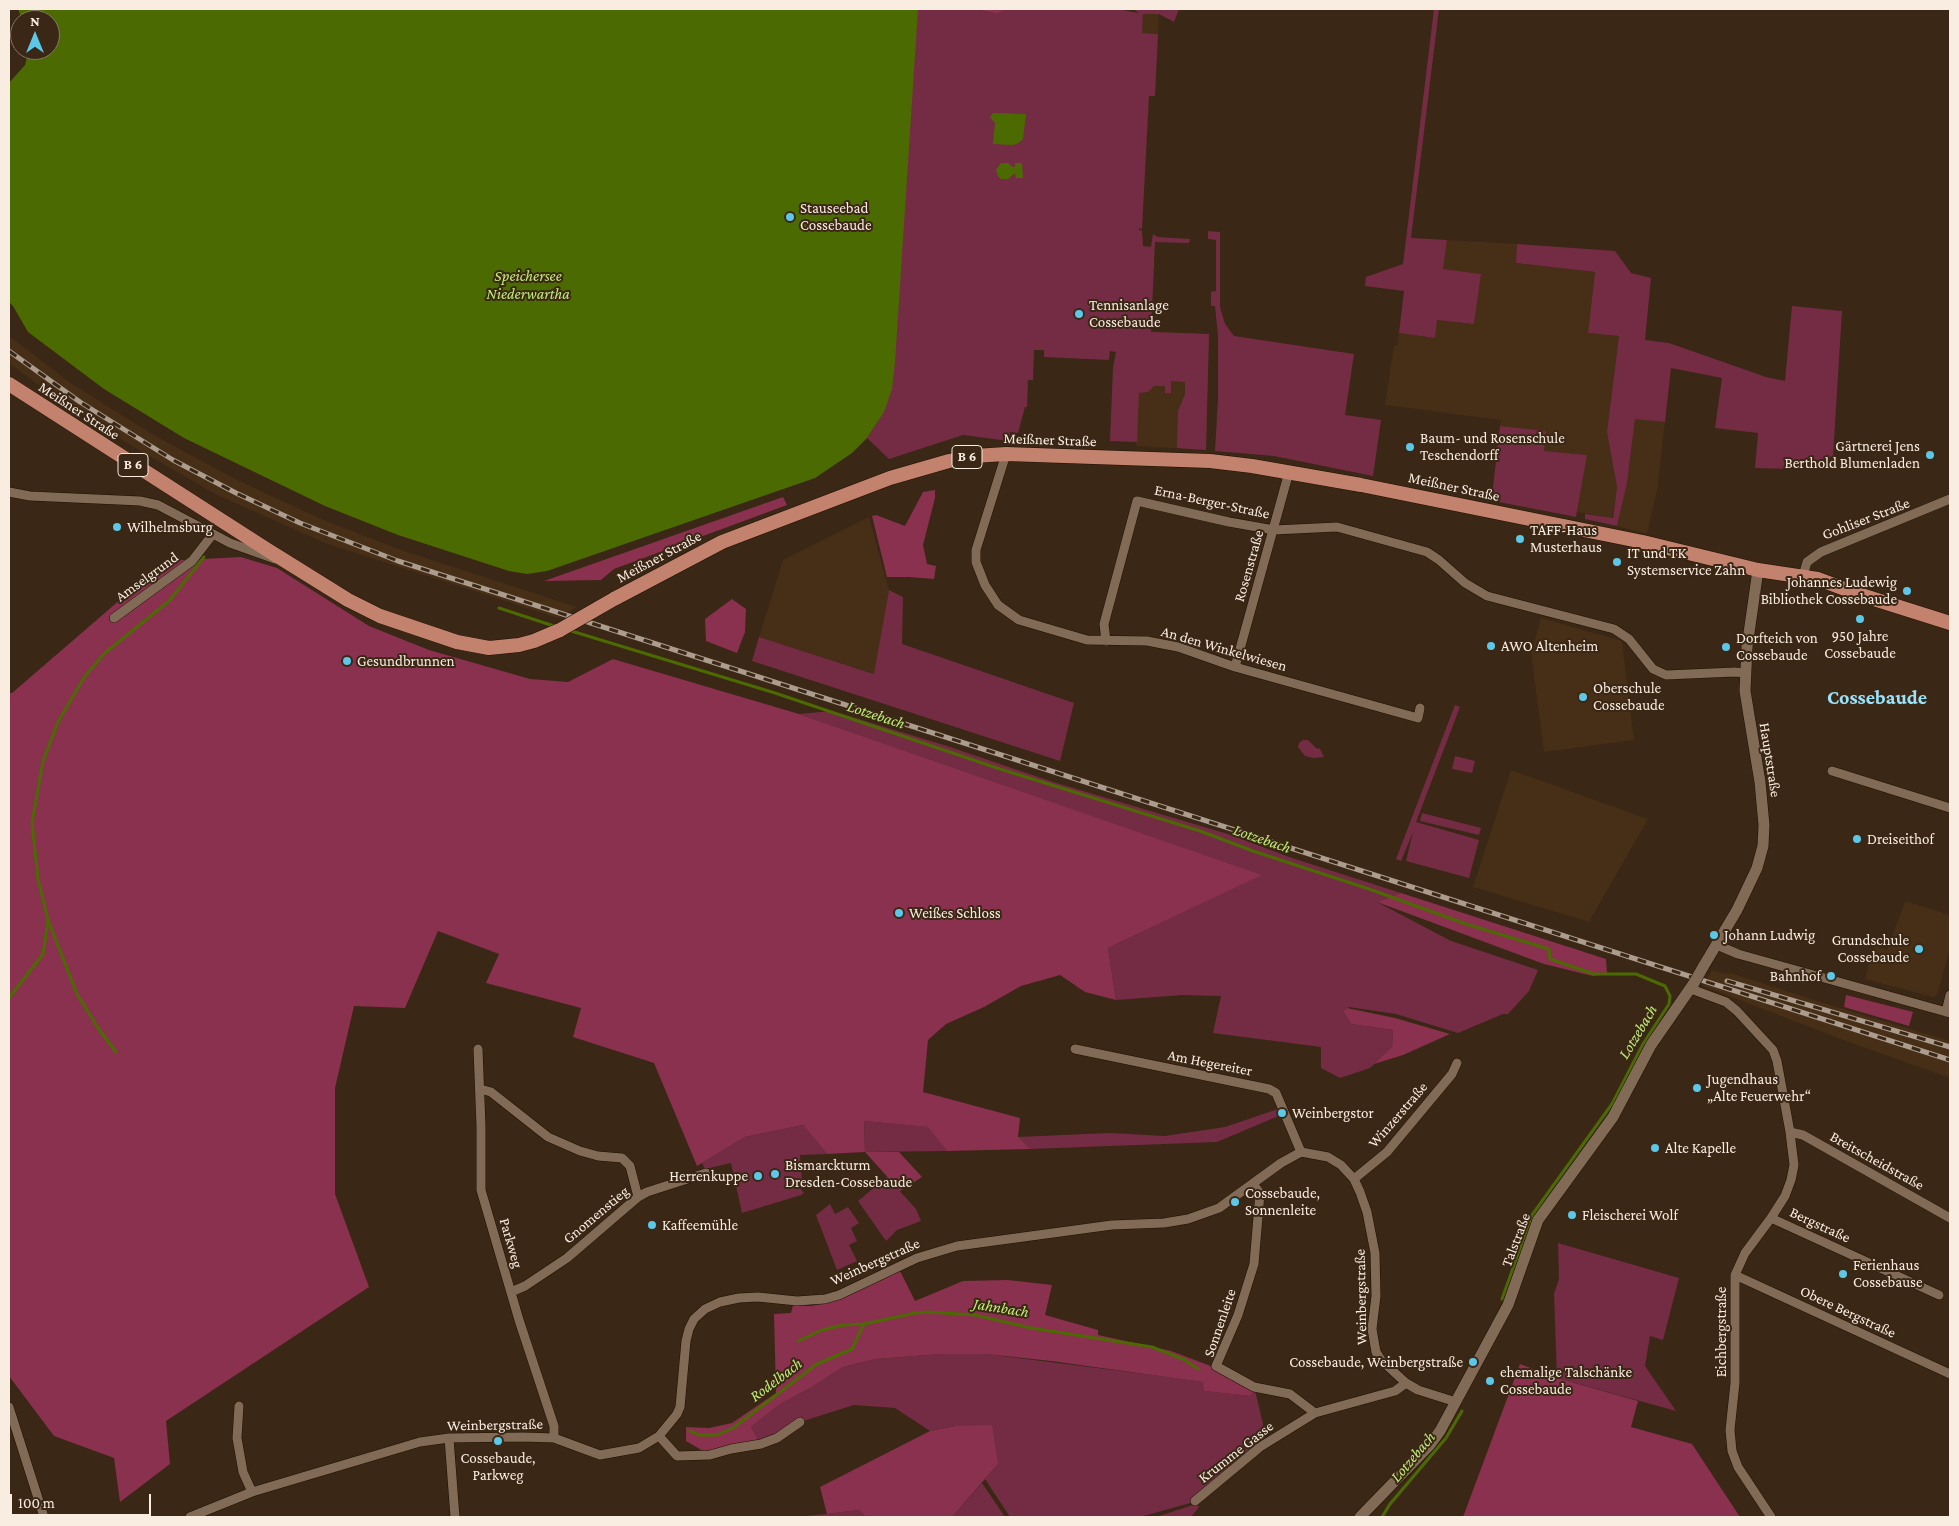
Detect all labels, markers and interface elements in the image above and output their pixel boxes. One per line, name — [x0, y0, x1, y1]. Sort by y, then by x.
north arrow — [10, 10, 60, 60]
text: N — [30, 13, 40, 29]
place label: Stauseebad Cossebaude — [800, 199, 872, 234]
marker: Stauseebad Cossebaude — [784, 211, 796, 223]
water label: Speichersee Niederwartha — [486, 266, 570, 304]
place label: Tennisanlage Cossebaude — [1089, 296, 1169, 331]
marker: Tennisanlage Cossebaude — [1073, 308, 1085, 320]
street label: Meißner Straße — [35, 378, 123, 444]
street label: Meißner Straße — [1003, 429, 1097, 451]
place label: Baum- und Rosenschule Teschendorff — [1420, 429, 1565, 464]
place label: Gärtnerei Jens Berthold Blumenladen — [1785, 437, 1920, 472]
marker: Baum- und Rosenschule Teschendorff — [1404, 441, 1416, 453]
road number: B 6 — [952, 446, 982, 468]
marker: Gärtnerei Jens Berthold Blumenladen — [1924, 449, 1936, 461]
road number: B 6 — [118, 454, 148, 476]
street label: Meißner Straße — [1407, 469, 1501, 505]
street label: Erna-Berger-Straße — [1153, 481, 1271, 523]
street label: Gohliser Straße — [1820, 494, 1912, 544]
place label: Wilhelmsburg — [127, 518, 213, 536]
marker: Wilhelmsburg — [111, 521, 123, 533]
place label: TAFF-Haus Musterhaus — [1530, 521, 1602, 556]
street label: Meißner Straße — [614, 527, 704, 587]
street label: Rosenstraße — [1230, 528, 1268, 604]
marker: TAFF-Haus Musterhaus — [1514, 533, 1526, 545]
place label: IT und TK Systemservice Zahn — [1627, 544, 1745, 579]
street label: Amselgrund — [112, 548, 182, 606]
marker: IT und TK Systemservice Zahn — [1611, 556, 1623, 568]
place label: Johannes Ludewig Bibliothek Cossebaude — [1761, 573, 1897, 608]
marker: Johannes Ludewig Bibliothek Cossebaude — [1901, 585, 1913, 597]
marker: 950 Jahre Cossebaude — [1854, 613, 1866, 625]
street label: An den Winkelwiesen — [1159, 622, 1289, 676]
place label: 950 Jahre Cossebaude — [1824, 627, 1896, 662]
place label: Dorfteich von Cossebaude — [1736, 629, 1818, 664]
place label: AWO Altenheim — [1501, 637, 1598, 655]
marker: AWO Altenheim — [1485, 640, 1497, 652]
marker: Dorfteich von Cossebaude — [1720, 641, 1732, 653]
place label: Gesundbrunnen — [357, 652, 455, 670]
marker: Gesundbrunnen — [341, 655, 353, 667]
place label: Oberschule Cossebaude — [1593, 679, 1665, 714]
district label: Cossebaude — [1827, 686, 1927, 710]
marker: Oberschule Cossebaude — [1577, 691, 1589, 703]
water label: Lotzebach — [845, 697, 907, 733]
street label: Hauptstraße — [1755, 721, 1785, 799]
water label: Lotzebach — [1231, 820, 1293, 858]
place label: Dreiseithof — [1867, 830, 1934, 848]
marker: Dreiseithof — [1851, 833, 1863, 845]
place label: Weißes Schloss — [909, 904, 1001, 922]
marker: Weißes Schloss — [893, 907, 905, 919]
place label: Johann Ludwig — [1724, 926, 1815, 944]
marker: Johann Ludwig — [1708, 929, 1720, 941]
place label: Grundschule Cossebaude — [1832, 931, 1909, 966]
marker: Grundschule Cossebaude — [1913, 943, 1925, 955]
place label: Bahnhof — [1770, 967, 1821, 985]
marker: Bahnhof — [1825, 970, 1837, 982]
water label: Lotzebach — [1614, 1002, 1662, 1062]
street label: Am Hegereiter — [1166, 1046, 1254, 1080]
place label: Jugendhaus „Alte Feuerwehr“ — [1707, 1070, 1811, 1105]
street label: Winzerstraße — [1364, 1078, 1432, 1152]
marker: Jugendhaus „Alte Feuerwehr“ — [1691, 1082, 1703, 1094]
place label: Weinbergstor — [1292, 1104, 1374, 1122]
marker: Weinbergstor — [1276, 1107, 1288, 1119]
street label: Breitscheidstraße — [1827, 1128, 1927, 1194]
place label: Alte Kapelle — [1665, 1139, 1736, 1157]
marker: Alte Kapelle — [1649, 1142, 1661, 1154]
place label: Bismarckturm Dresden-Cossebaude — [785, 1156, 912, 1191]
place label: Herrenkuppe — [669, 1167, 748, 1185]
marker: Bismarckturm Dresden-Cossebaude — [769, 1168, 781, 1180]
marker: Herrenkuppe — [752, 1170, 764, 1182]
street label: Gnomenstieg — [559, 1182, 633, 1248]
place label: Cossebaude, Sonnenleite — [1245, 1184, 1320, 1219]
marker: Cossebaude, Sonnenleite — [1229, 1196, 1241, 1208]
street label: Bergstraße — [1787, 1203, 1853, 1247]
place label: Fleischerei Wolf — [1582, 1206, 1678, 1224]
marker: Fleischerei Wolf — [1566, 1209, 1578, 1221]
street label: Talstraße — [1498, 1210, 1534, 1270]
street label: Parkweg — [495, 1216, 527, 1270]
place label: Kaffeemühle — [662, 1216, 738, 1234]
marker: Kaffeemühle — [646, 1219, 658, 1231]
street label: Weinbergstraße — [827, 1234, 923, 1290]
street label: Weinbergstraße — [1351, 1249, 1371, 1345]
place label: Ferienhaus Cossebause — [1853, 1256, 1923, 1291]
marker: Ferienhaus Cossebause — [1837, 1268, 1849, 1280]
street label: Obere Bergstraße — [1797, 1282, 1899, 1342]
street label: Sonnenleite — [1200, 1286, 1240, 1360]
street label: Eichbergstraße — [1712, 1287, 1730, 1377]
water label: Jahnbach — [972, 1294, 1030, 1322]
place label: Cossebaude, Weinbergstraße — [1289, 1353, 1463, 1371]
water label: Rodelbach — [746, 1354, 806, 1406]
marker: Cossebaude, Weinbergstraße — [1467, 1356, 1479, 1368]
place label: ehemalige Talschänke Cossebaude — [1500, 1363, 1632, 1398]
marker: ehemalige Talschänke Cossebaude — [1484, 1375, 1496, 1387]
street label: Weinbergstraße — [447, 1415, 543, 1435]
street label: Krumme Gasse — [1195, 1417, 1277, 1487]
water label: Lotzebach — [1386, 1428, 1440, 1486]
marker: Cossebaude, Parkweg — [492, 1435, 504, 1447]
place label: Cossebaude, Parkweg — [461, 1449, 535, 1484]
scale bar — [12, 1484, 154, 1516]
text: 100 m — [18, 1495, 55, 1511]

